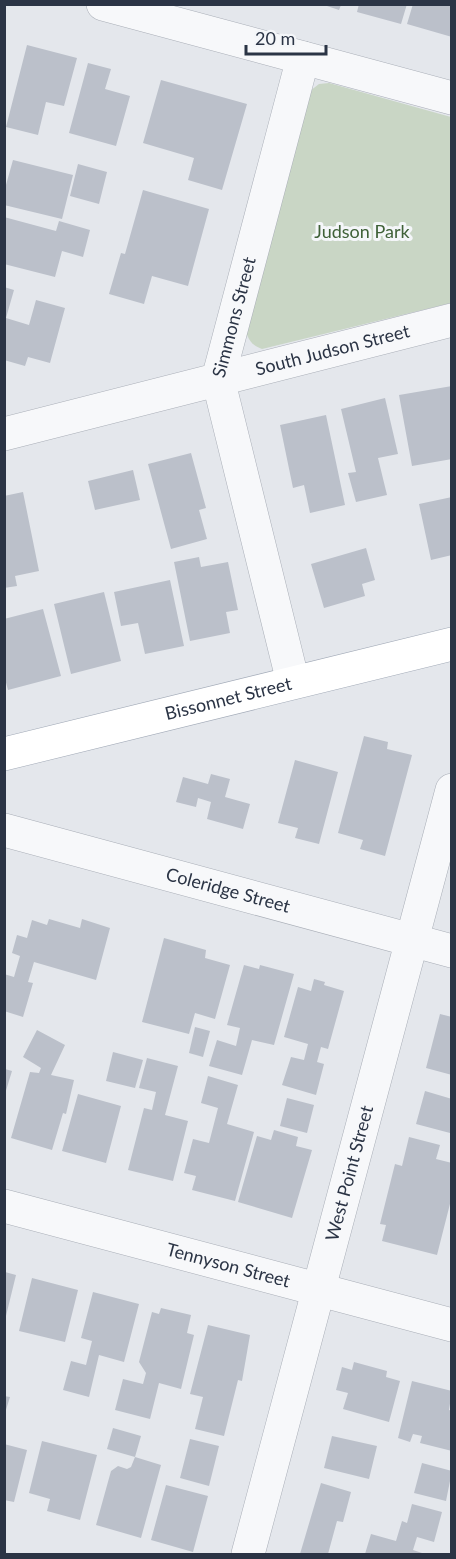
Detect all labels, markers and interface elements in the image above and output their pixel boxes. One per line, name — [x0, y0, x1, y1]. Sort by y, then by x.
scale bar — [246, 18, 326, 56]
text: 20 m — [255, 27, 295, 49]
park label: Judson Park — [314, 220, 410, 242]
street label: Simmons Street — [207, 254, 260, 380]
street label: South Judson Street — [253, 319, 412, 380]
street label: Bissonnet Street — [163, 672, 294, 724]
street label: Coleridge Street — [164, 862, 293, 917]
street label: West Point Street — [320, 1102, 377, 1243]
street label: Tennyson Street — [164, 1238, 293, 1292]

